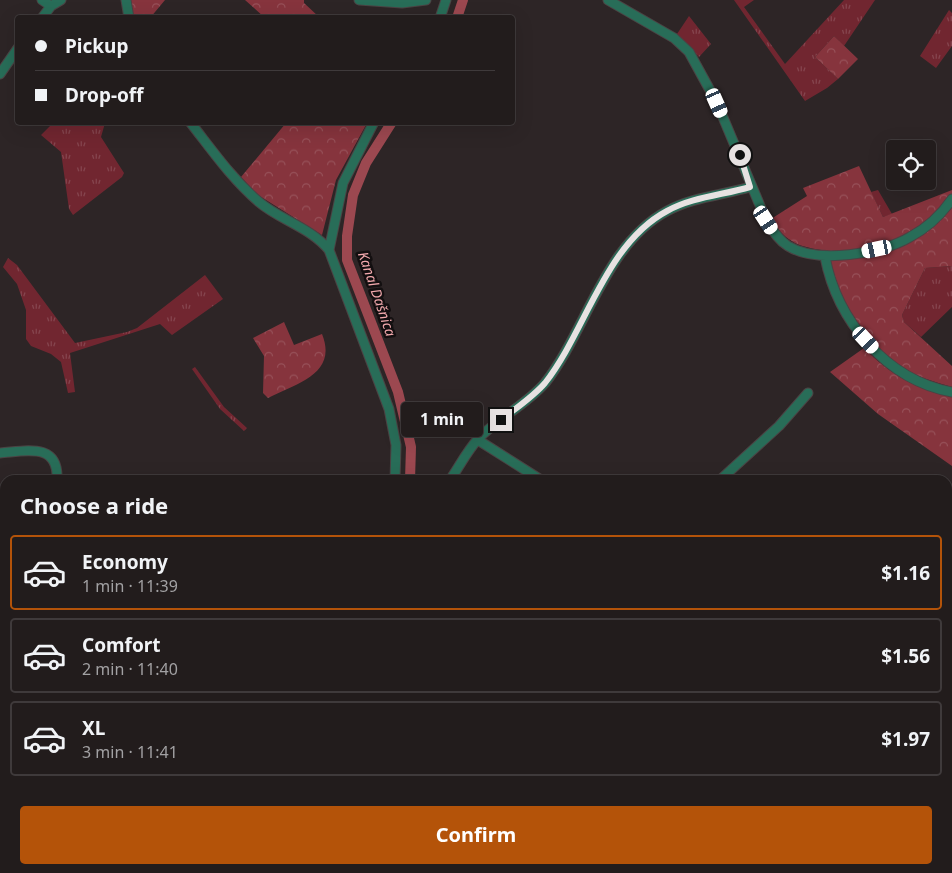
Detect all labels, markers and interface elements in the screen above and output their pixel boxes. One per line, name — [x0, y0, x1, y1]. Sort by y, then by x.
text: Pickup — [65, 33, 128, 59]
text: Drop-off — [65, 82, 144, 108]
car — [704, 86, 729, 120]
map controls — [886, 140, 936, 190]
button: locate — [886, 140, 936, 190]
route start — [729, 144, 751, 166]
car — [751, 203, 780, 237]
car — [860, 239, 893, 259]
water label: Kanal Dašnica — [354, 249, 401, 339]
car — [850, 324, 881, 356]
callout: 1 min — [401, 402, 484, 438]
text: 1 min — [420, 408, 464, 430]
route end — [490, 409, 512, 431]
text: Choose a ride — [20, 490, 168, 520]
text: Economy — [82, 549, 168, 575]
icon: car — [22, 550, 67, 595]
text: $1.16 — [881, 560, 930, 586]
text: 1 min · 11:39 — [82, 575, 178, 597]
text: Comfort — [82, 632, 161, 658]
icon: car — [22, 633, 67, 678]
text: $1.56 — [881, 643, 930, 669]
text: 2 min · 11:40 — [82, 658, 178, 680]
text: XL — [82, 715, 105, 741]
icon: car — [22, 716, 67, 761]
text: $1.97 — [881, 726, 930, 752]
text: 3 min · 11:41 — [82, 741, 178, 763]
button: Confirm — [20, 806, 932, 864]

